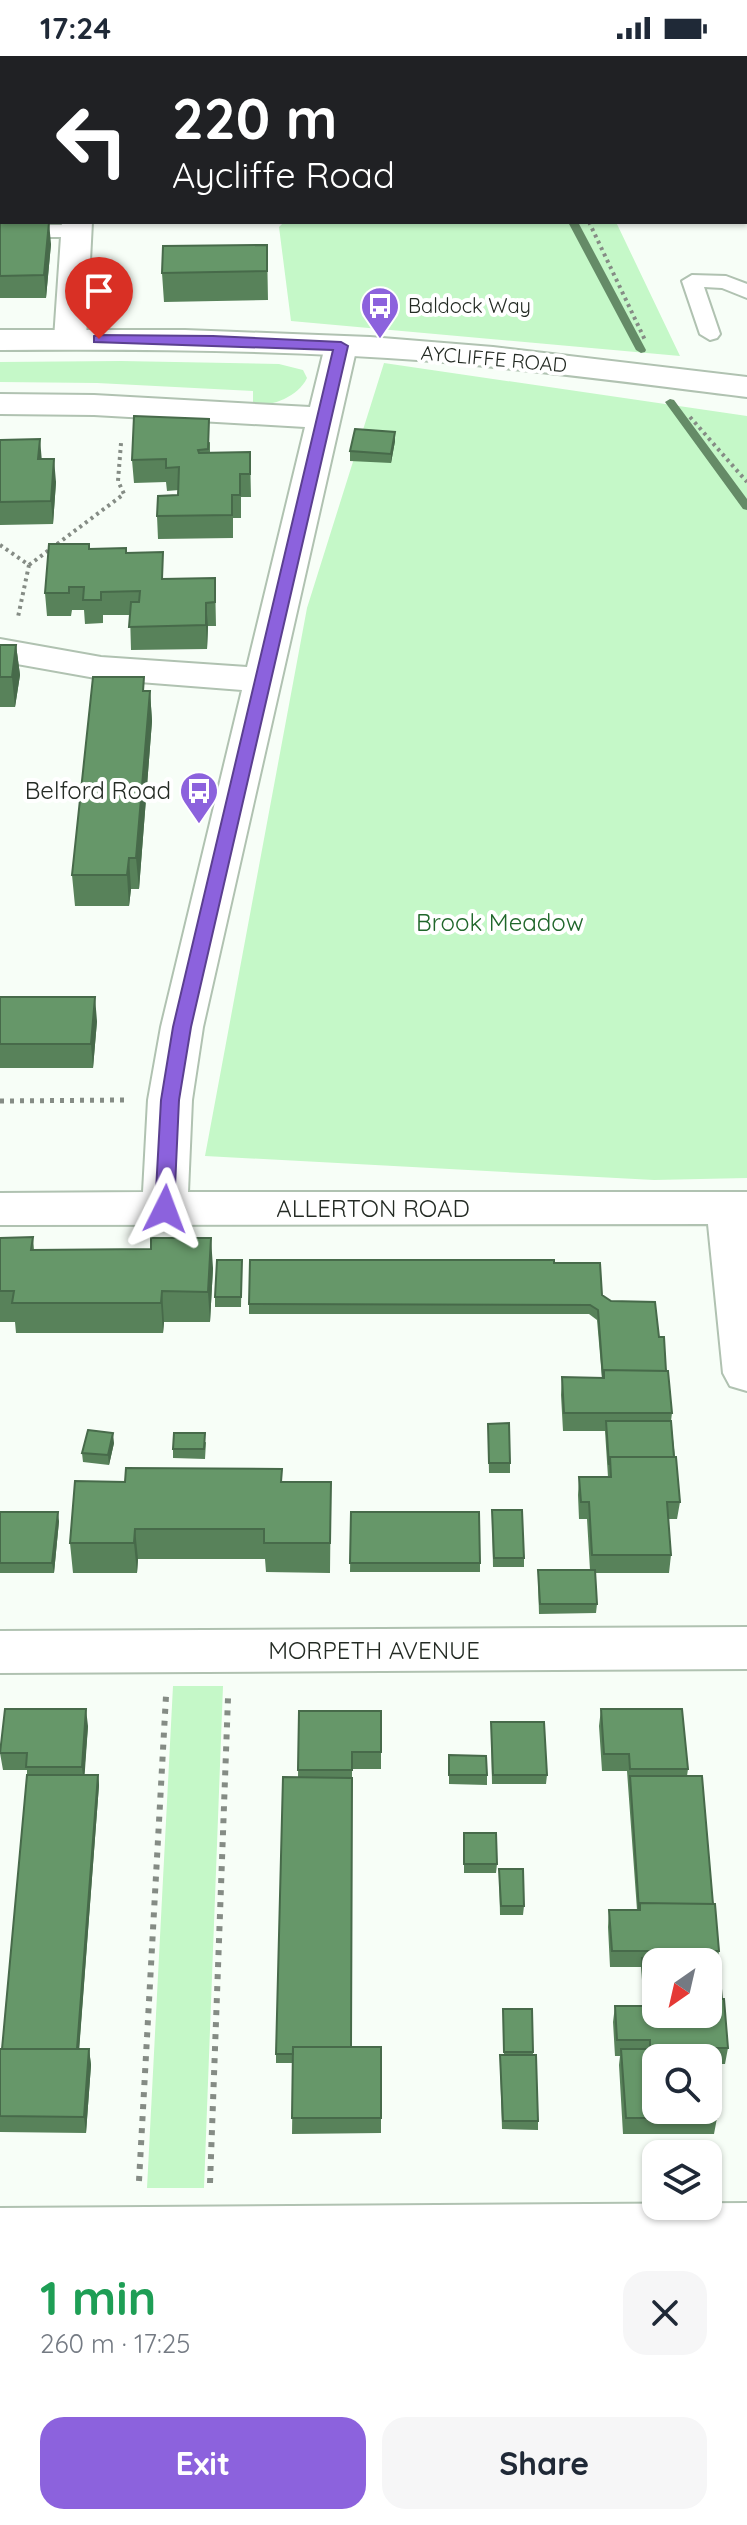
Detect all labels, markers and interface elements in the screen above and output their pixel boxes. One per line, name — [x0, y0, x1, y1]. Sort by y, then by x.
text: 17:24 — [40, 9, 111, 47]
text: 220 m — [172, 83, 337, 153]
icon: left — [40, 88, 144, 192]
text: Aycliffe Road — [172, 152, 395, 197]
pin — [65, 257, 133, 339]
icon: arrive — [77, 269, 121, 313]
bus stop icon: Baldock Way — [359, 285, 401, 340]
place label: Baldock Way — [408, 293, 531, 318]
street label: AYCLIFFE ROAD — [420, 340, 568, 377]
bus stop icon: Belford Road — [178, 770, 220, 825]
place label: Belford Road — [25, 775, 171, 805]
park label: Brook Meadow — [416, 907, 584, 937]
position arrow — [123, 1167, 207, 1251]
street label: ALLERTON ROAD — [276, 1193, 470, 1223]
street label: MORPETH AVENUE — [268, 1635, 480, 1665]
north arrow — [642, 1948, 722, 2028]
map controls — [642, 1948, 722, 2220]
button: search — [642, 2044, 722, 2124]
button: layers — [642, 2140, 722, 2220]
text: 1 min — [40, 2267, 156, 2327]
button: close — [623, 2271, 707, 2355]
text: 260 m · 17:25 — [40, 2327, 190, 2360]
button: Exit — [40, 2417, 366, 2509]
button: Share — [382, 2417, 707, 2509]

